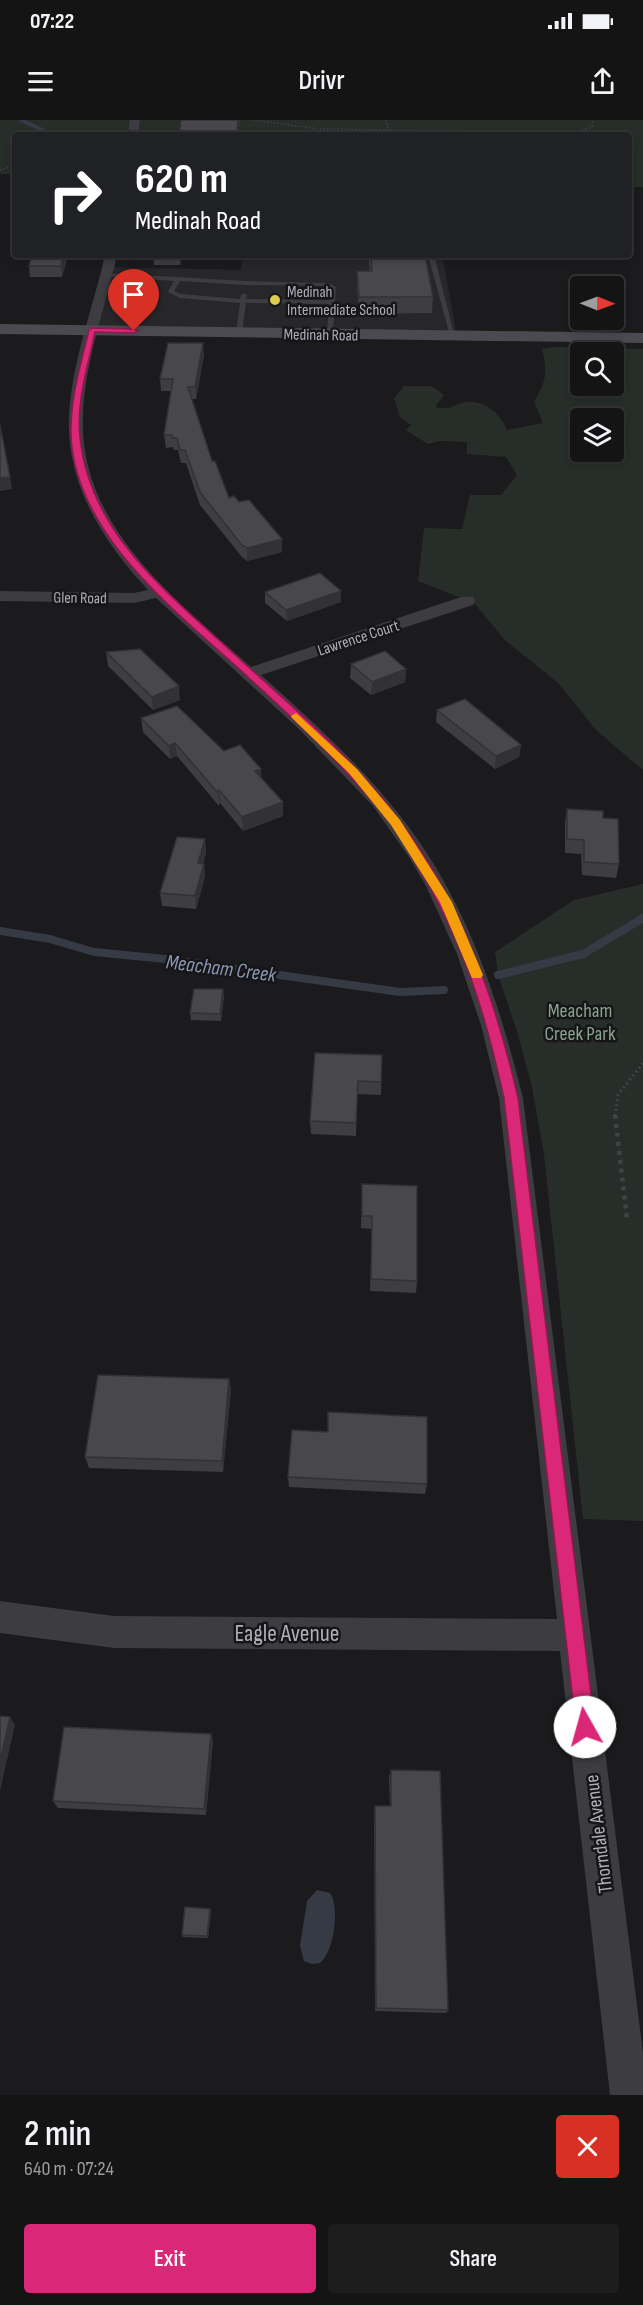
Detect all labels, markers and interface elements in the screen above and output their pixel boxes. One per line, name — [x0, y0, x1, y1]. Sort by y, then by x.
text: 07:22 — [30, 8, 74, 35]
icon: menu — [24, 65, 57, 98]
text: Drivr — [298, 65, 345, 97]
icon: share — [586, 65, 619, 98]
text: 620 m — [135, 154, 228, 205]
icon: right — [36, 156, 114, 234]
text: Medinah Road — [135, 205, 261, 237]
pin — [108, 269, 159, 331]
north arrow — [570, 276, 624, 330]
map controls — [570, 276, 624, 462]
icon: arrive — [117, 278, 150, 311]
place label: Medinah Intermediate School — [287, 283, 396, 320]
marker: Medinah Intermediate School — [268, 293, 282, 307]
street label: Medinah Road — [283, 325, 358, 346]
button: search — [570, 342, 624, 396]
button: layers — [570, 408, 624, 462]
street label: Glen Road — [53, 589, 107, 608]
street label: Lawrence Court — [315, 616, 402, 661]
water label: Meacham Creek — [164, 949, 279, 988]
park label: Meacham Creek Park — [544, 999, 616, 1046]
street label: Eagle Avenue — [235, 1619, 339, 1648]
position arrow — [553, 1695, 617, 1759]
street label: Thorndale Avenue — [580, 1773, 618, 1894]
text: 2 min — [24, 2113, 91, 2156]
button: close — [556, 2115, 619, 2178]
text: 640 m · 07:24 — [24, 2157, 114, 2181]
button: Exit — [24, 2224, 316, 2293]
button: Share — [328, 2224, 619, 2293]

